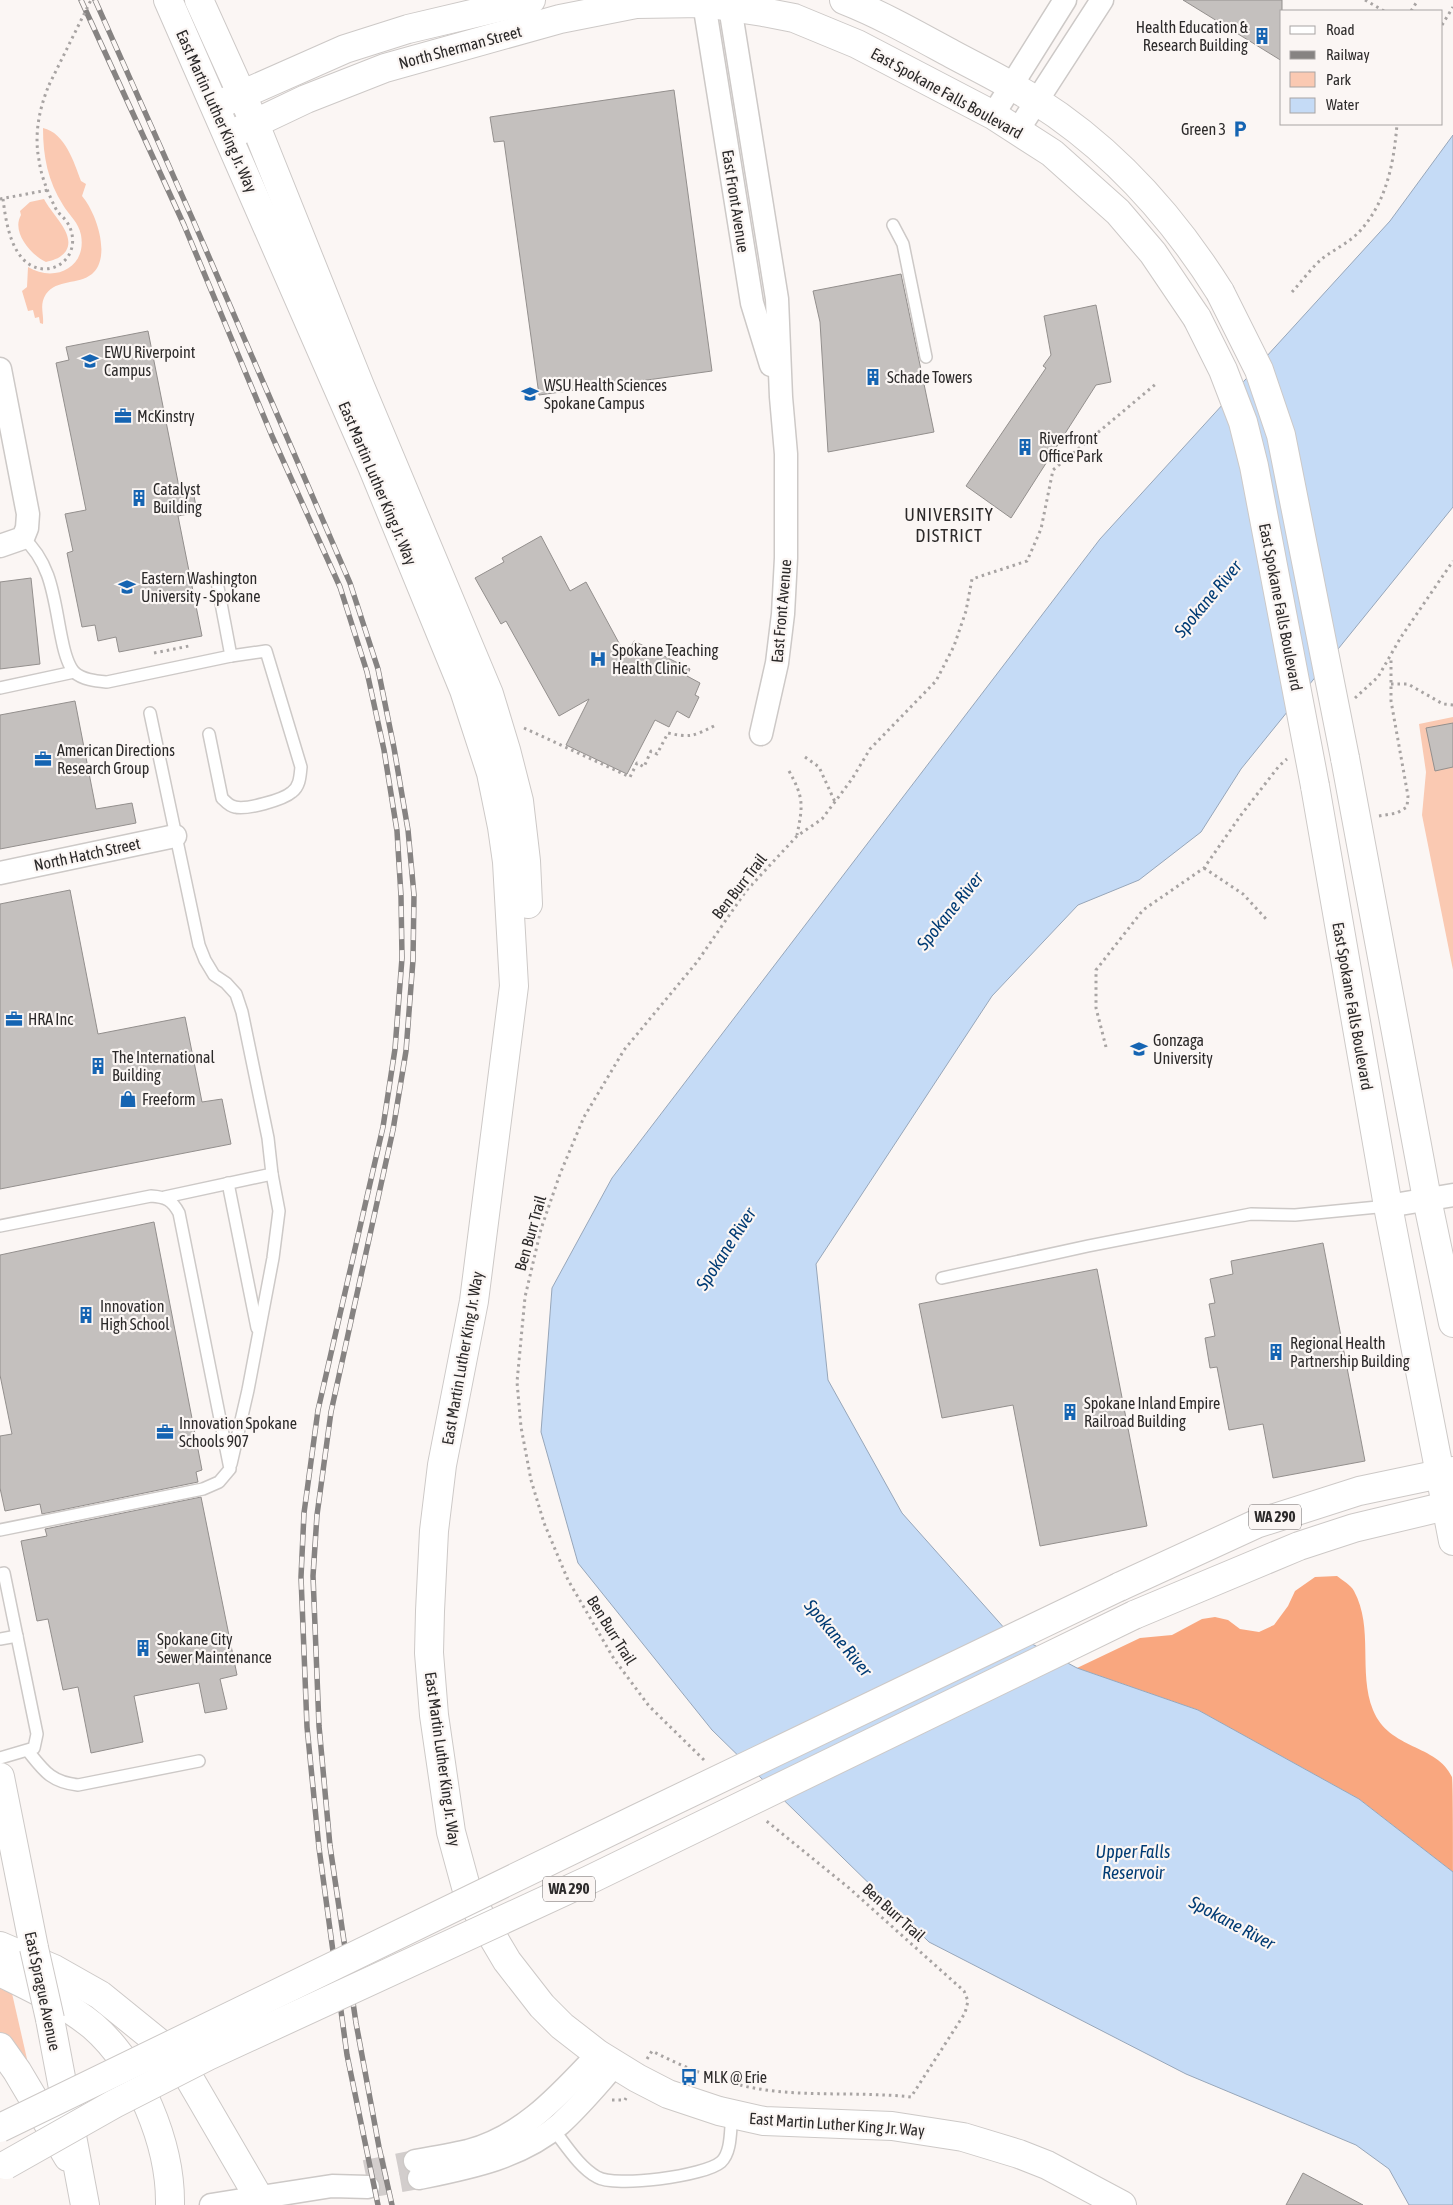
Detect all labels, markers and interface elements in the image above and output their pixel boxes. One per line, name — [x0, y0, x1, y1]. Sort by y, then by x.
legend — [1280, 10, 1443, 125]
place label: Health Education & Research Building — [1136, 18, 1249, 55]
text: Road — [1326, 21, 1355, 38]
street label: North Sherman Street — [397, 22, 524, 72]
building icon: Health Education & Research Building — [1252, 26, 1272, 46]
street label: East Martin Luther King Jr. Way — [172, 27, 261, 196]
street label: East Spokane Falls Boulevard — [868, 44, 1026, 143]
text: Railway — [1326, 46, 1370, 63]
text: Park — [1326, 71, 1351, 88]
text: Water — [1326, 96, 1359, 113]
parking icon: Green 3 — [1230, 119, 1250, 139]
place label: Green 3 — [1181, 120, 1226, 138]
street label: East Front Avenue — [719, 148, 753, 254]
place label: EWU Riverpoint Campus — [104, 343, 196, 380]
school or university icon: EWU Riverpoint Campus — [80, 351, 100, 371]
building icon: Schade Towers — [863, 367, 883, 387]
place label: Schade Towers — [887, 368, 973, 386]
place label: WSU Health Sciences Spokane Campus — [544, 376, 667, 413]
school or university icon: WSU Health Sciences Spokane Campus — [520, 384, 540, 404]
street label: East Martin Luther King Jr. Way — [334, 399, 421, 568]
office icon: McKinstry — [113, 406, 133, 426]
place label: McKinstry — [137, 407, 195, 426]
place label: Riverfront Office Park — [1039, 429, 1103, 465]
building icon: Riverfront Office Park — [1015, 437, 1035, 457]
place label: Catalyst Building — [153, 480, 202, 517]
building icon: Catalyst Building — [129, 488, 149, 508]
district label: UNIVERSITY DISTRICT — [904, 504, 994, 546]
street label: East Spokane Falls Boulevard — [1255, 522, 1306, 692]
water label: Spokane River — [1169, 556, 1246, 642]
street label: East Front Avenue — [768, 558, 794, 664]
place label: Eastern Washington University - Spokane — [141, 569, 261, 606]
school or university icon: Eastern Washington University - Spokane — [117, 577, 137, 597]
place label: Spokane Teaching Health Clinic — [612, 641, 718, 677]
hospital icon: Spokane Teaching Health Clinic — [588, 649, 608, 669]
place label: American Directions Research Group — [57, 741, 175, 778]
office icon: American Directions Research Group — [33, 749, 53, 769]
street label: North Hatch Street — [32, 834, 142, 874]
street label: Ben Burr Trail — [708, 849, 770, 922]
water label: Spokane River — [911, 867, 988, 954]
street label: East Spokane Falls Boulevard — [1328, 921, 1377, 1092]
office icon: HRA Inc — [4, 1009, 24, 1029]
place label: HRA Inc — [28, 1010, 73, 1028]
place label: Gonzaga University — [1153, 1031, 1213, 1068]
school or university icon: Gonzaga University — [1129, 1039, 1149, 1059]
place label: The International Building — [112, 1048, 215, 1085]
building icon: The International Building — [88, 1056, 108, 1076]
shop icon: Freeform — [118, 1089, 138, 1109]
place label: Freeform — [142, 1090, 195, 1108]
street label: Ben Burr Trail — [511, 1193, 550, 1273]
water label: Spokane River — [691, 1203, 760, 1295]
street label: East Martin Luther King Jr. Way — [438, 1269, 487, 1446]
place label: Innovation High School — [100, 1297, 170, 1334]
building icon: Innovation High School — [76, 1305, 96, 1325]
place label: Regional Health Partnership Building — [1290, 1334, 1410, 1371]
building icon: Regional Health Partnership Building — [1266, 1342, 1286, 1362]
place label: Spokane Inland Empire Railroad Building — [1084, 1394, 1220, 1431]
building icon: Spokane Inland Empire Railroad Building — [1060, 1402, 1080, 1422]
place label: Innovation Spokane Schools 907 — [179, 1414, 297, 1450]
office icon: Innovation Spokane Schools 907 — [155, 1422, 175, 1442]
road number: WA 290 — [1249, 1504, 1301, 1530]
street label: Ben Burr Trail — [584, 1592, 641, 1668]
water label: Spokane River — [800, 1594, 877, 1681]
place label: Spokane City Sewer Maintenance — [157, 1630, 272, 1666]
building icon: Spokane City Sewer Maintenance — [133, 1638, 153, 1658]
street label: East Martin Luther King Jr. Way — [421, 1671, 464, 1848]
water label: Upper Falls Reservoir — [1096, 1841, 1170, 1883]
road number: WA 290 — [543, 1876, 595, 1902]
street label: Ben Burr Trail — [859, 1879, 929, 1945]
water label: Spokane River — [1185, 1891, 1279, 1954]
street label: East Sprague Avenue — [21, 1930, 64, 2052]
bus stop icon: MLK @ Erie — [679, 2067, 699, 2087]
place label: MLK @ Erie — [703, 2068, 767, 2086]
street label: East Martin Luther King Jr. Way — [749, 2109, 926, 2140]

